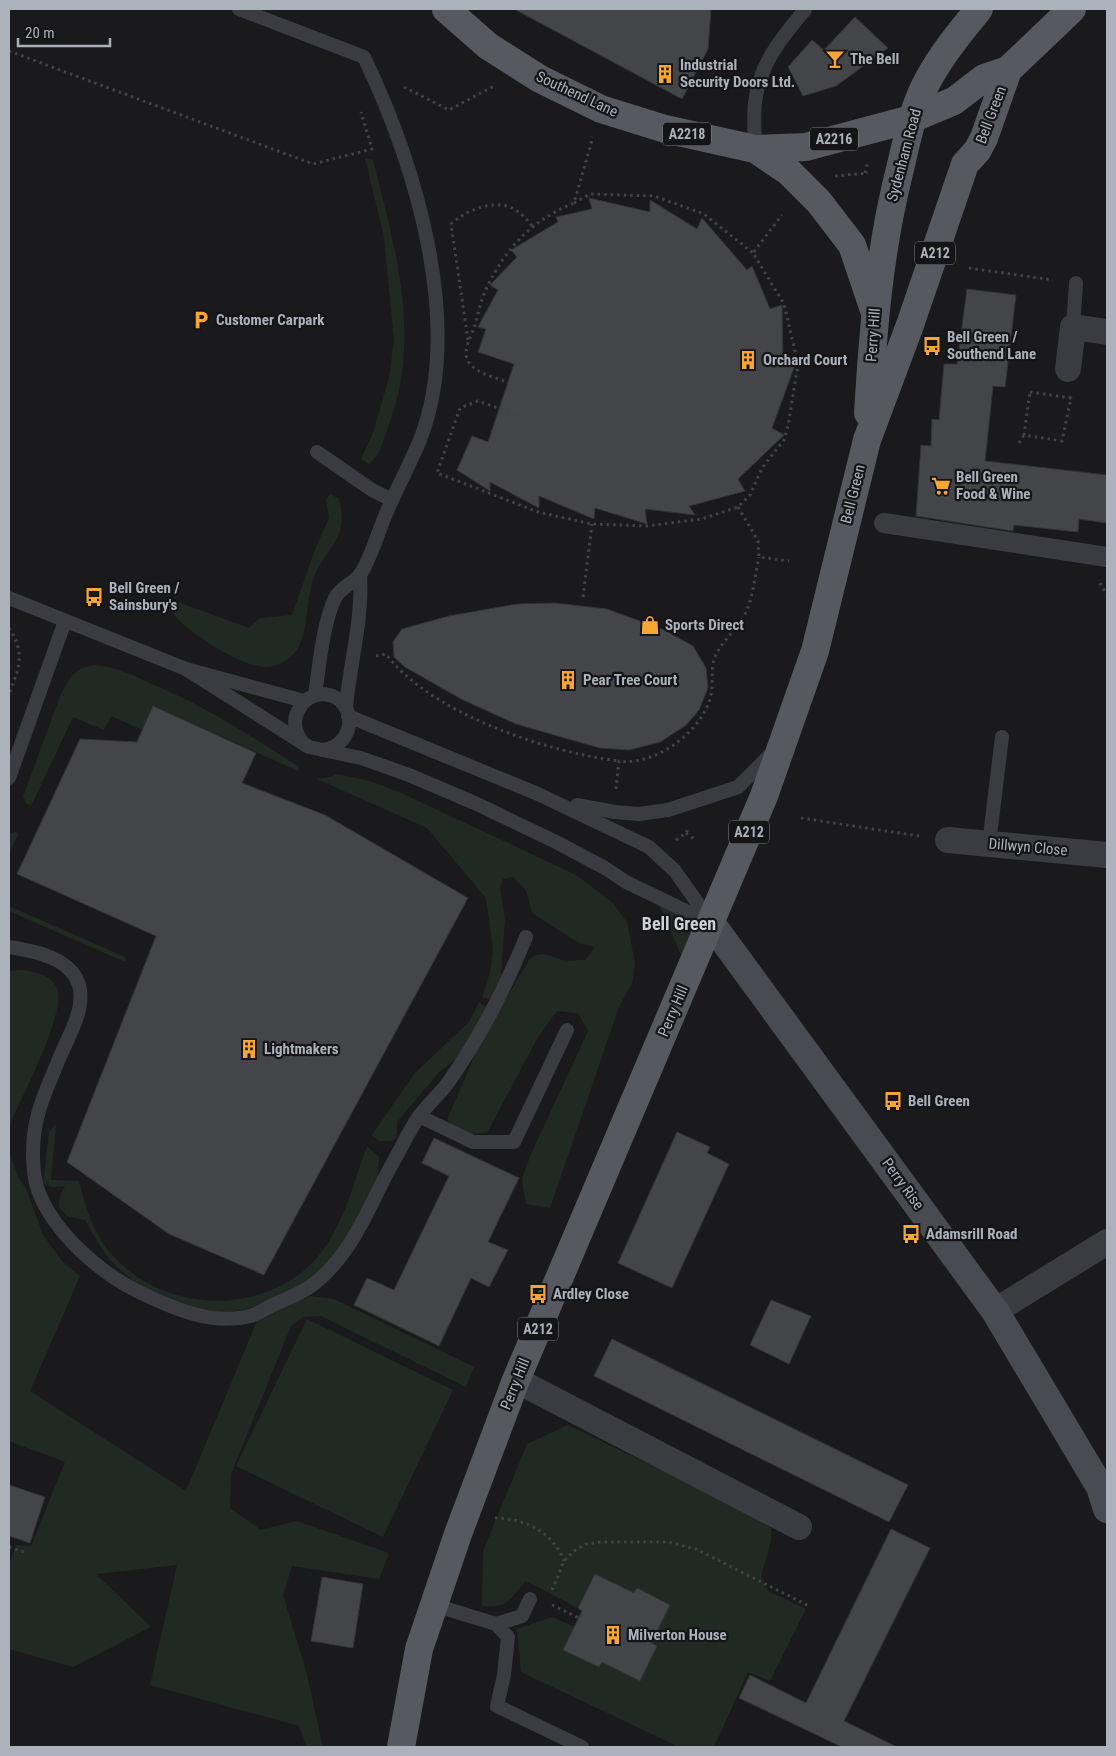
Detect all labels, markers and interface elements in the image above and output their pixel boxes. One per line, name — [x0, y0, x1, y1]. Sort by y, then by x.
scale bar — [18, 15, 110, 47]
text: 20 m — [25, 24, 55, 42]
bar icon: The Bell — [824, 48, 846, 70]
place label: The Bell — [850, 50, 899, 68]
place label: Industrial Security Doors Ltd. — [680, 56, 795, 91]
building icon: Industrial Security Doors Ltd. — [654, 63, 676, 85]
street label: Southend Lane — [533, 67, 621, 121]
street label: Bell Green — [972, 84, 1010, 146]
street label: Sydenham Road — [883, 107, 925, 203]
road number: A2218 — [663, 122, 711, 146]
road number: A2216 — [810, 128, 858, 150]
road number: A212 — [915, 242, 955, 264]
street label: Perry Hill — [862, 308, 884, 362]
parking icon: Customer Carpark — [190, 309, 212, 331]
place label: Customer Carpark — [216, 311, 325, 329]
place label: Bell Green / Southend Lane — [947, 328, 1036, 363]
bus stop icon: Bell Green / Southend Lane — [921, 335, 943, 357]
building icon: Orchard Court — [737, 349, 759, 371]
place label: Orchard Court — [763, 351, 848, 369]
street label: Bell Green — [837, 463, 869, 525]
place label: Bell Green Food & Wine — [956, 468, 1031, 503]
supermarket icon: Bell Green Food & Wine — [930, 475, 952, 497]
place label: Bell Green / Sainsbury's — [109, 579, 179, 614]
bus stop icon: Bell Green / Sainsbury's — [83, 586, 105, 608]
shop icon: Sports Direct — [639, 614, 661, 636]
place label: Sports Direct — [665, 616, 744, 634]
building icon: Pear Tree Court — [557, 669, 579, 691]
place label: Pear Tree Court — [583, 671, 678, 689]
road number: A212 — [729, 820, 769, 844]
street label: Dillwyn Close — [988, 835, 1068, 859]
district label: Bell Green — [642, 913, 716, 934]
street label: Perry Hill — [654, 983, 692, 1039]
building icon: Lightmakers — [238, 1038, 260, 1060]
place label: Lightmakers — [264, 1040, 339, 1058]
bus stop icon: Bell Green — [882, 1090, 904, 1112]
place label: Bell Green — [908, 1092, 970, 1110]
street label: Perry Rise — [878, 1155, 928, 1213]
bus stop icon: Adamsrill Road — [900, 1223, 922, 1245]
place label: Adamsrill Road — [926, 1225, 1017, 1243]
bus stop icon: Ardley Close — [527, 1283, 549, 1305]
place label: Ardley Close — [553, 1285, 629, 1303]
road number: A212 — [518, 1318, 558, 1340]
street label: Perry Hill — [497, 1356, 533, 1412]
building icon: Milverton House — [602, 1624, 624, 1646]
place label: Milverton House — [628, 1626, 727, 1644]

